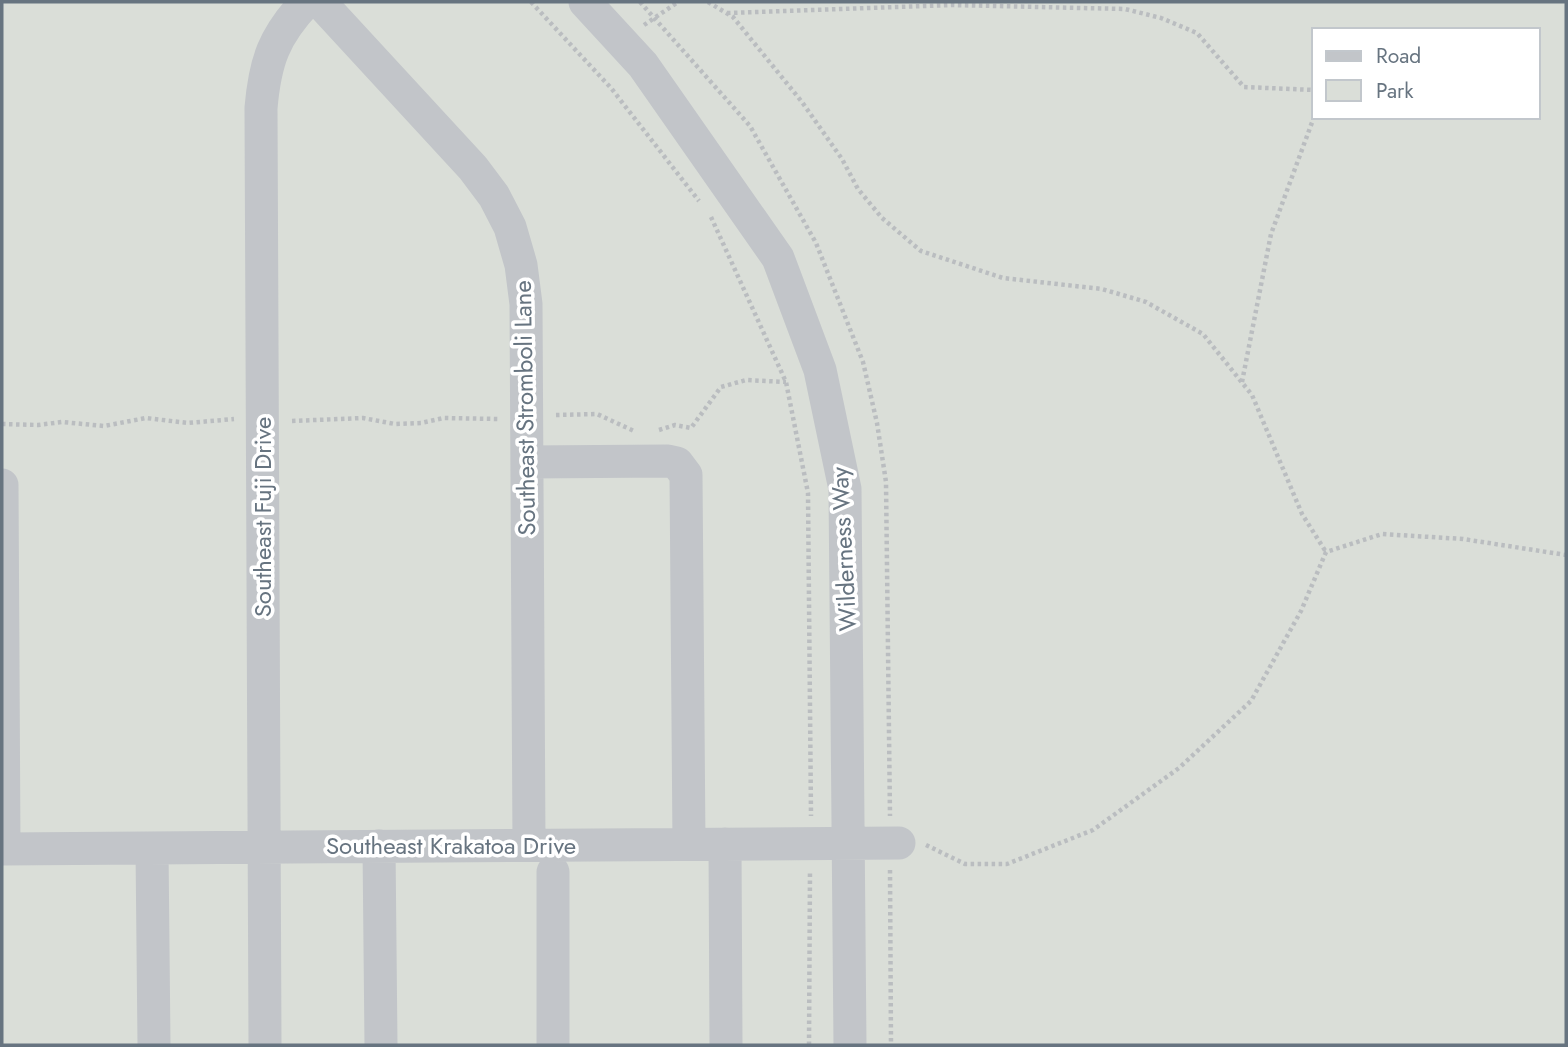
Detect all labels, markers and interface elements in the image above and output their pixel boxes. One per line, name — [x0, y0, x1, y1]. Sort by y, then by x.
legend — [1312, 28, 1540, 119]
text: Road — [1376, 41, 1421, 71]
text: Park — [1376, 76, 1414, 106]
street label: Southeast Stromboli Lane — [505, 280, 544, 536]
street label: Southeast Fuji Drive — [245, 417, 280, 617]
street label: Wilderness Way — [822, 465, 865, 632]
street label: Southeast Krakatoa Drive — [326, 828, 576, 863]

